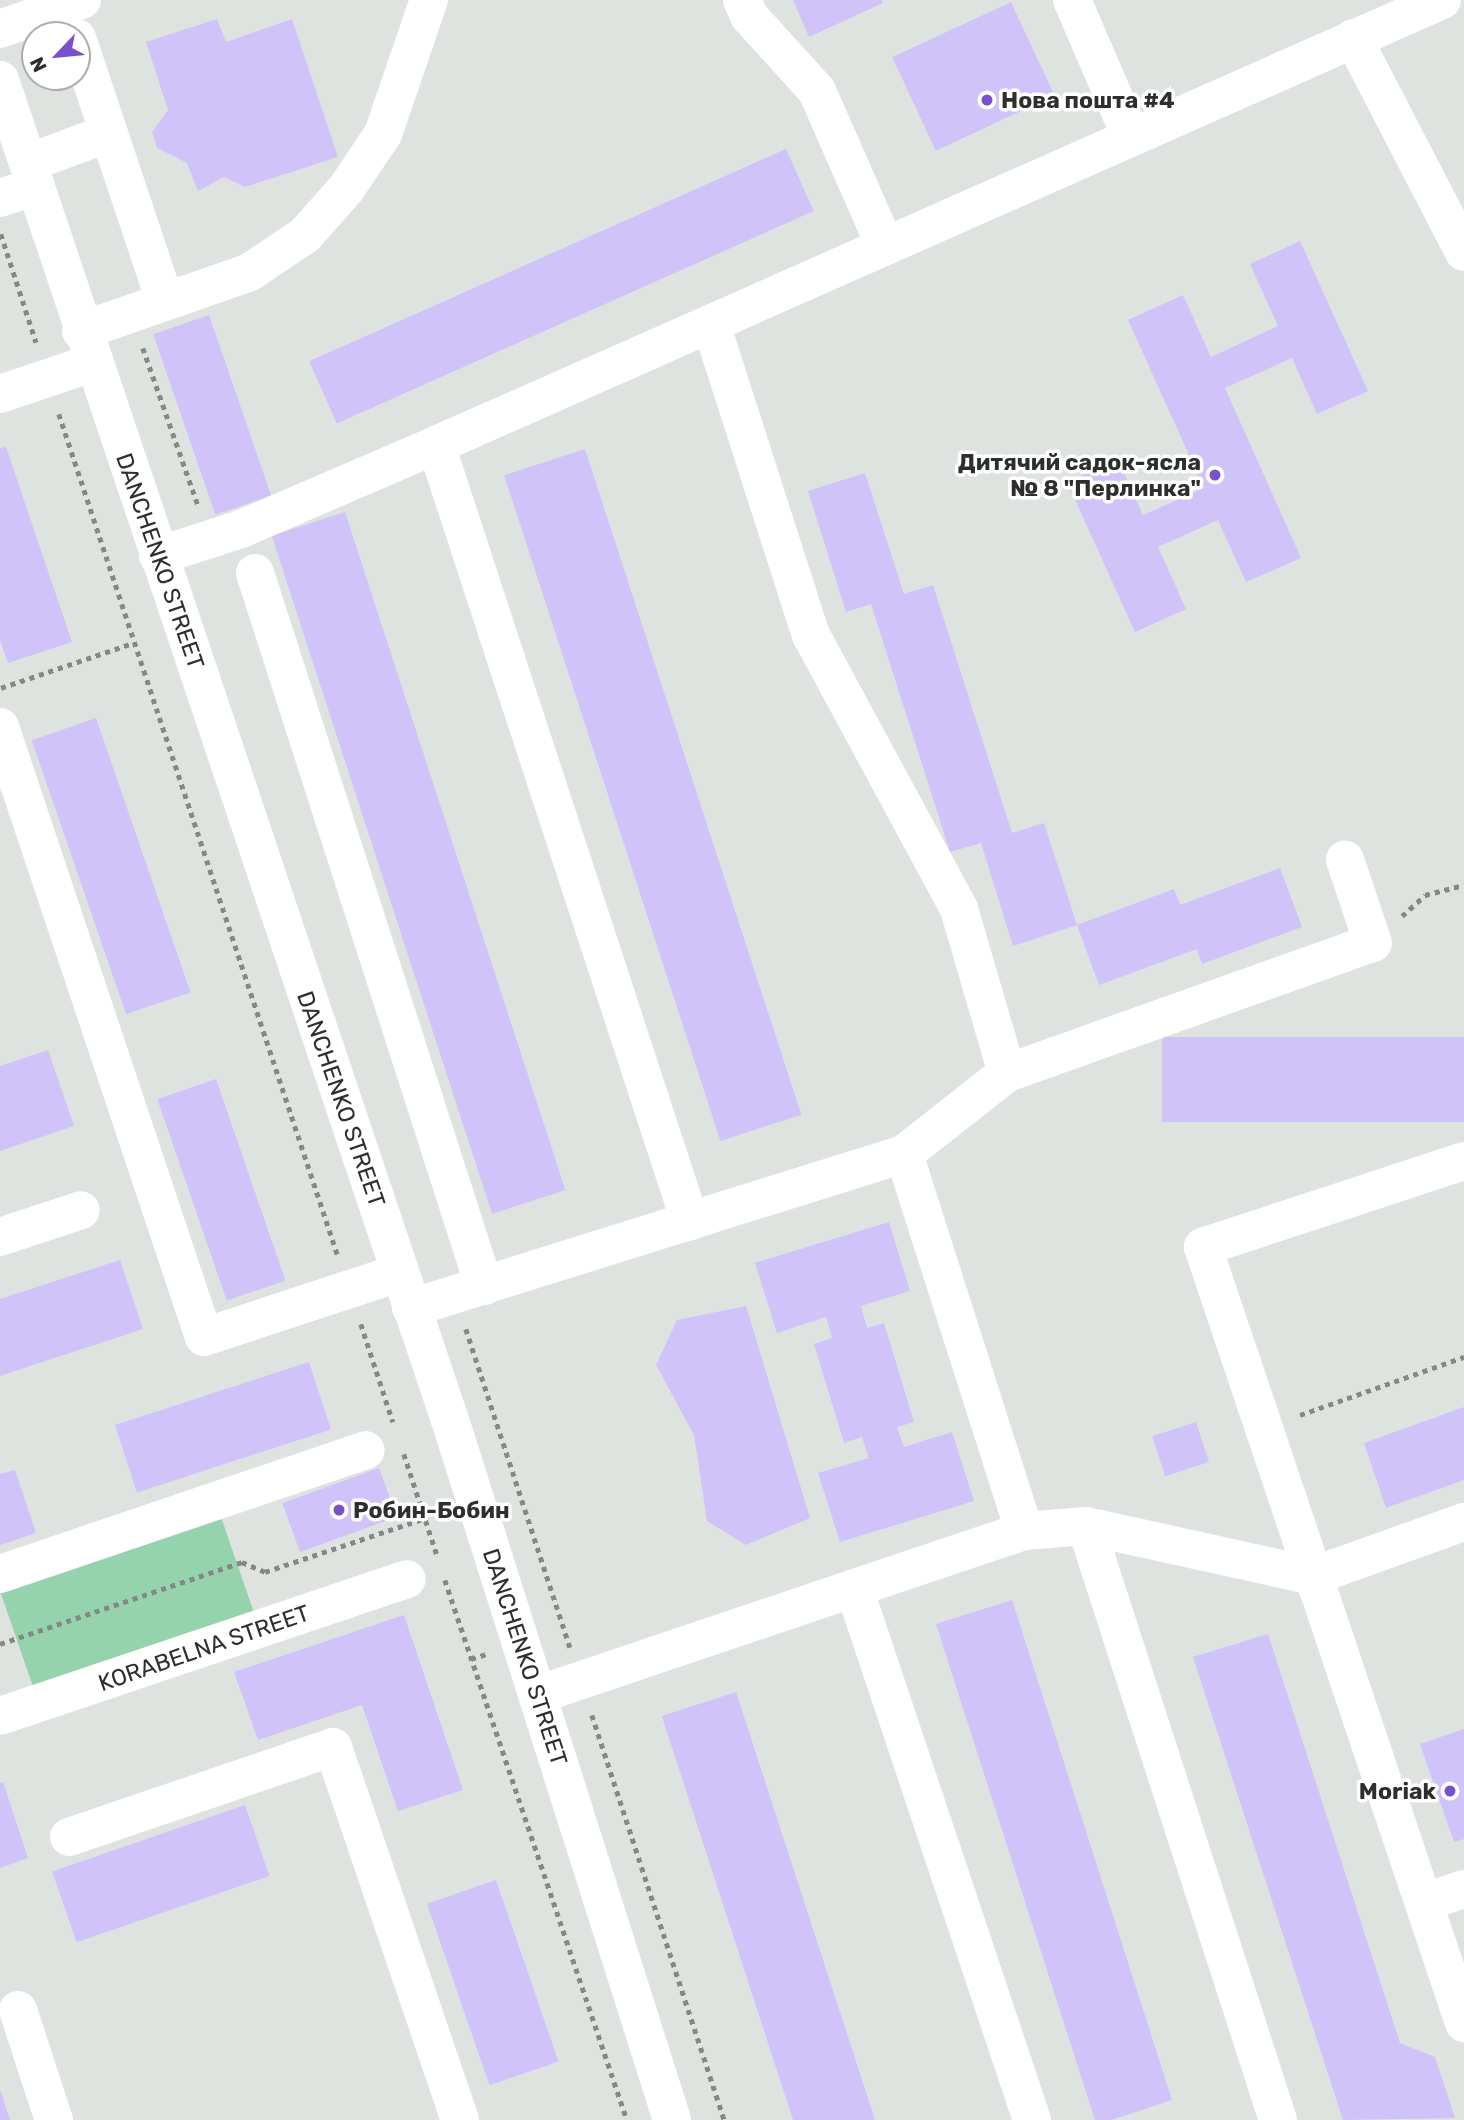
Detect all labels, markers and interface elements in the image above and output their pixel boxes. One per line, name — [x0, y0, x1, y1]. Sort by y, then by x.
north arrow — [21, 21, 91, 91]
text: N — [25, 53, 52, 76]
place label: Нова пошта #4 — [1001, 86, 1175, 114]
marker: Нова пошта #4 — [979, 92, 995, 108]
place label: Дитячий садок-ясла № 8 "Перлинка" — [958, 448, 1201, 502]
street label: DANCHENKO STREET — [110, 449, 210, 673]
marker: Дитячий садок-ясла № 8 "Перлинка" — [1207, 467, 1223, 483]
street label: DANCHENKO STREET — [291, 987, 391, 1211]
place label: Робин-Бобин — [353, 1496, 510, 1524]
marker: Робин-Бобин — [331, 1502, 347, 1518]
street label: DANCHENKO STREET — [477, 1545, 573, 1769]
street label: KORABELNA STREET — [95, 1599, 313, 1697]
place label: Moriak — [1359, 1777, 1436, 1805]
marker: Moriak — [1442, 1783, 1458, 1799]

